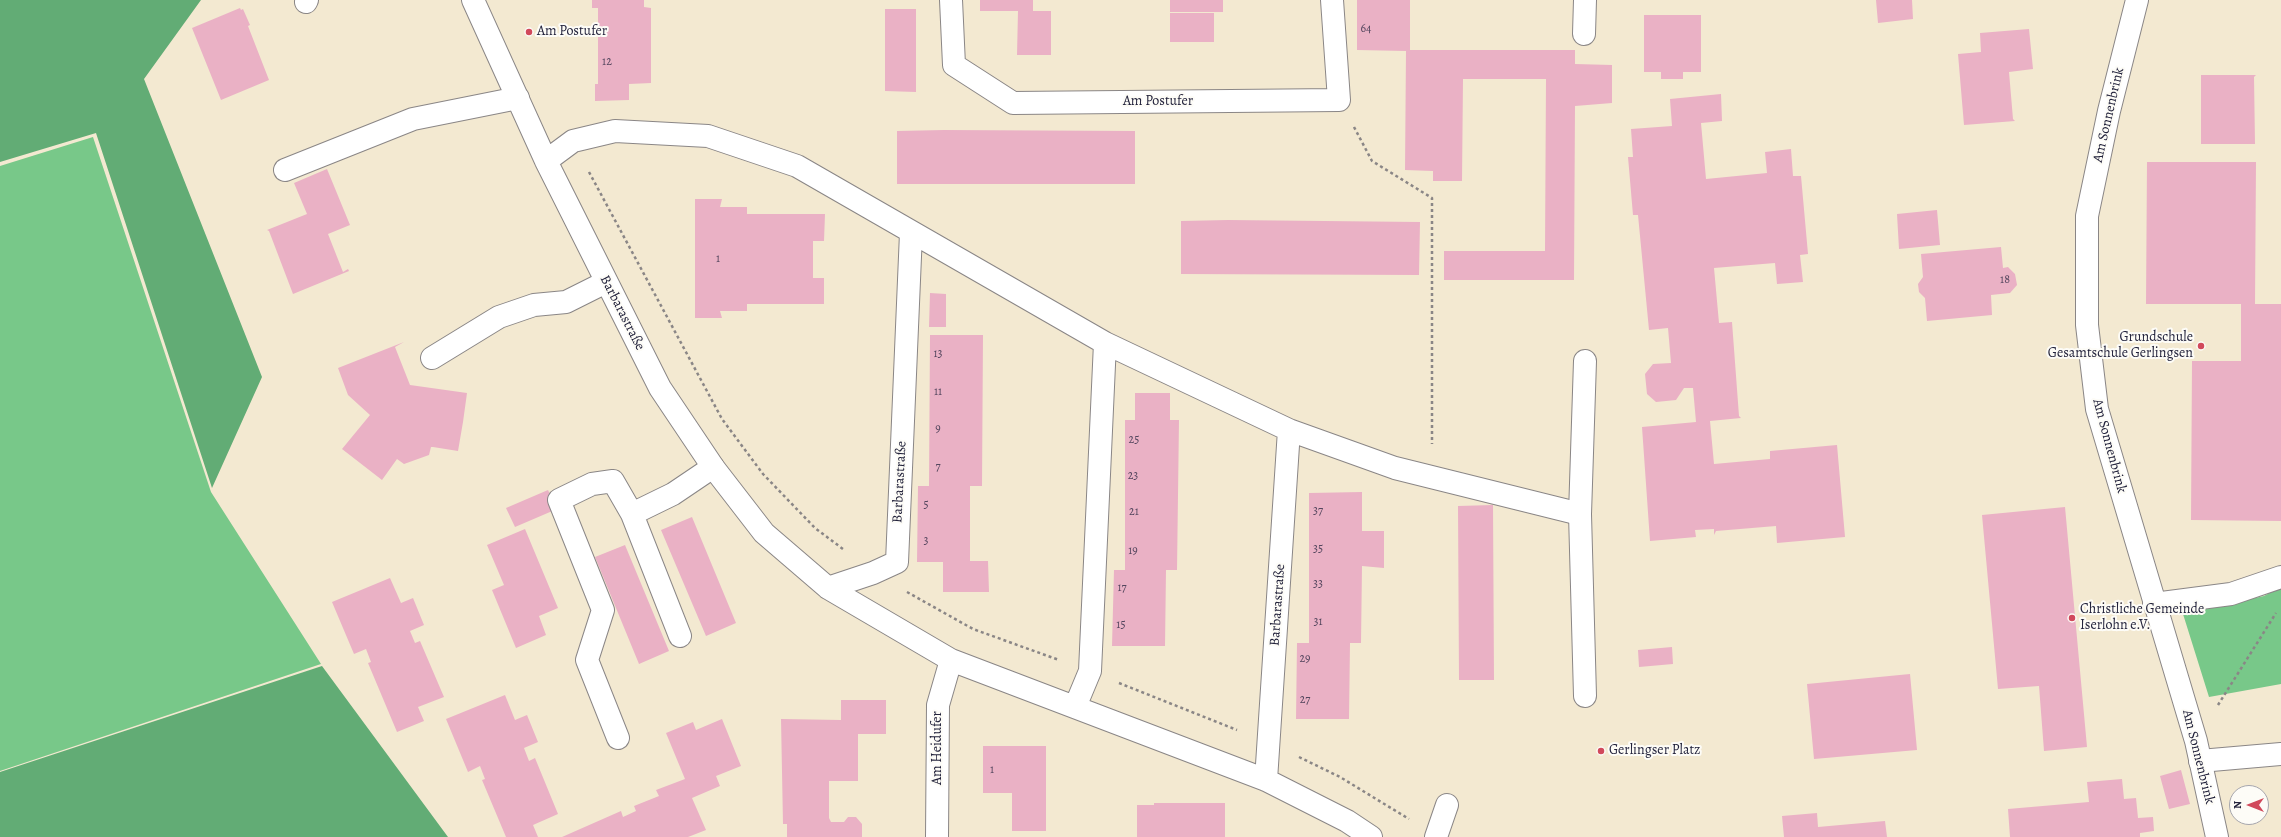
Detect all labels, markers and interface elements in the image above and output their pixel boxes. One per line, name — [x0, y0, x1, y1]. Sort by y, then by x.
house number: 64 — [1361, 22, 1371, 36]
place label: Am Postufer — [537, 24, 607, 40]
marker: Am Postufer — [524, 27, 534, 37]
house number: 12 — [602, 55, 612, 69]
street label: Am Sonnenbrink — [2090, 66, 2128, 164]
street label: Am Postufer — [1123, 94, 1193, 110]
house number: 1 — [716, 252, 720, 266]
street label: Barbarastraße — [596, 273, 648, 353]
house number: 18 — [2000, 273, 2010, 287]
place label: Grundschule Gesamtschule Gerlingsen — [2048, 330, 2193, 362]
marker: Grundschule Gesamtschule Gerlingsen — [2196, 341, 2206, 351]
house number: 13 — [933, 347, 943, 361]
house number: 11 — [934, 385, 942, 399]
street label: Am Sonnenbrink — [2088, 397, 2130, 495]
house number: 9 — [935, 422, 941, 436]
house number: 25 — [1129, 433, 1139, 447]
street label: Barbarastraße — [889, 441, 911, 523]
house number: 7 — [935, 460, 941, 474]
house number: 23 — [1128, 469, 1138, 483]
house number: 5 — [923, 498, 929, 512]
house number: 37 — [1313, 504, 1323, 518]
house number: 21 — [1129, 505, 1139, 519]
house number: 3 — [924, 534, 928, 548]
house number: 35 — [1313, 542, 1323, 556]
house number: 19 — [1128, 544, 1138, 558]
street label: Barbarastraße — [1267, 563, 1289, 647]
house number: 33 — [1313, 577, 1323, 591]
house number: 17 — [1117, 581, 1127, 595]
place label: Christliche Gemeinde Iserlohn e.V. — [2080, 602, 2204, 634]
marker: Christliche Gemeinde Iserlohn e.V. — [2067, 613, 2077, 623]
house number: 31 — [1313, 615, 1323, 629]
house number: 15 — [1116, 618, 1126, 632]
house number: 29 — [1299, 652, 1311, 666]
house number: 27 — [1300, 693, 1310, 707]
street label: Am Sonnenbrink — [2178, 708, 2218, 806]
street label: Am Heidufer — [930, 711, 946, 785]
place label: Gerlingser Platz — [1609, 743, 1700, 759]
marker: Gerlingser Platz — [1596, 746, 1606, 756]
house number: 1 — [990, 763, 994, 777]
north arrow — [2229, 785, 2269, 825]
text: N — [2230, 801, 2245, 809]

